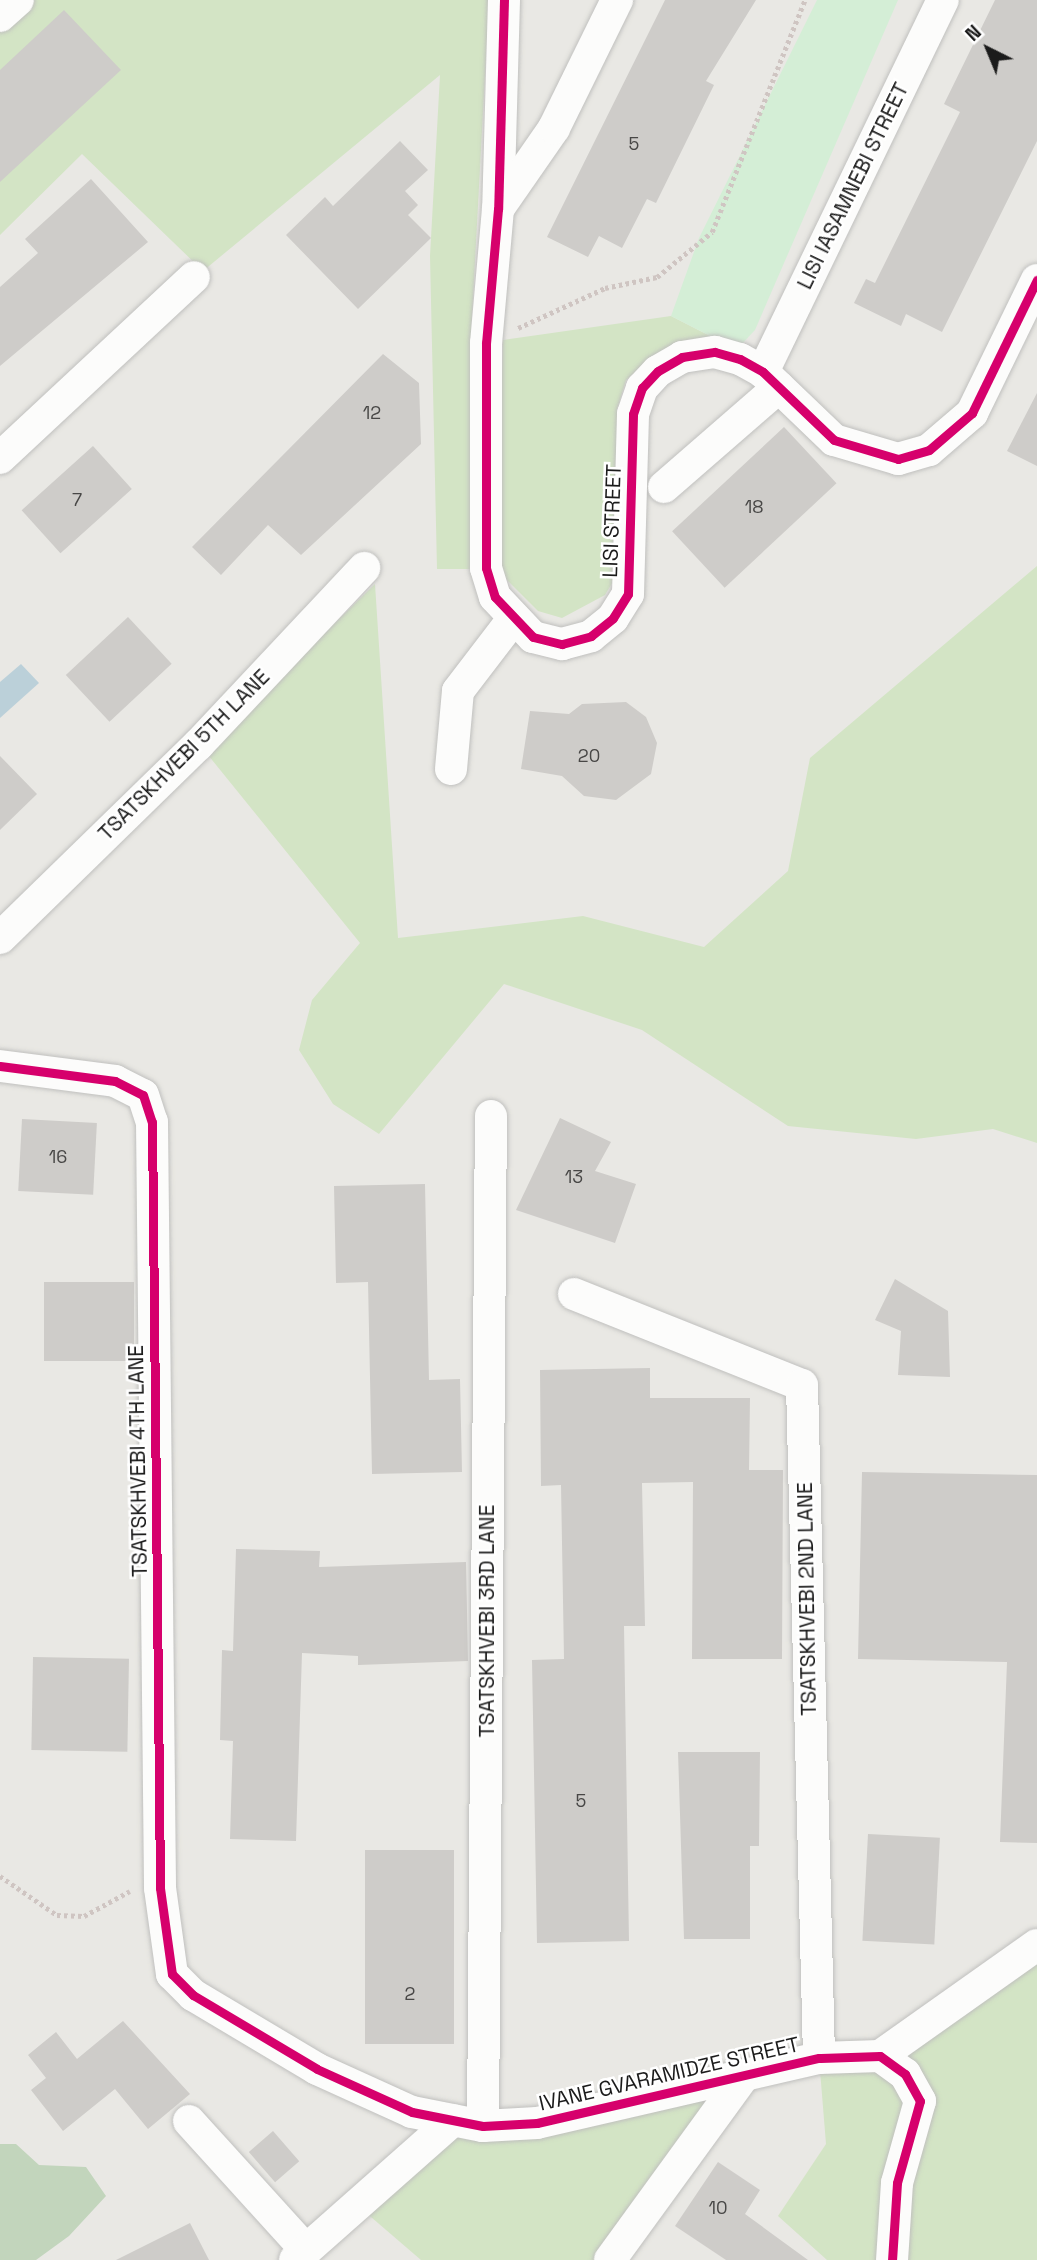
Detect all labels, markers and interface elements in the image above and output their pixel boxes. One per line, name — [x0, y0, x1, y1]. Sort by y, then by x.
north arrow — [953, 14, 1023, 84]
text: N — [960, 20, 987, 47]
street label: LISI IASAMNEBI STREET — [792, 79, 914, 293]
house number: 5 — [629, 133, 639, 155]
house number: 12 — [363, 402, 381, 424]
street label: LISI STREET — [597, 464, 627, 578]
house number: 7 — [72, 489, 82, 511]
house number: 18 — [745, 496, 763, 518]
street label: TSATSKHVEBI 5TH LANE — [93, 664, 275, 846]
house number: 20 — [578, 745, 600, 767]
house number: 16 — [49, 1146, 67, 1168]
house number: 13 — [565, 1166, 583, 1188]
street label: TSATSKHVEBI 4TH LANE — [123, 1345, 153, 1577]
street label: TSATSKHVEBI 2ND LANE — [792, 1482, 822, 1716]
street label: TSATSKHVEBI 3RD LANE — [474, 1505, 500, 1737]
house number: 5 — [576, 1790, 586, 1812]
house number: 2 — [405, 1983, 415, 2005]
street label: IVANE GVARAMIDZE STREET — [536, 2032, 802, 2116]
house number: 10 — [708, 2197, 728, 2219]

